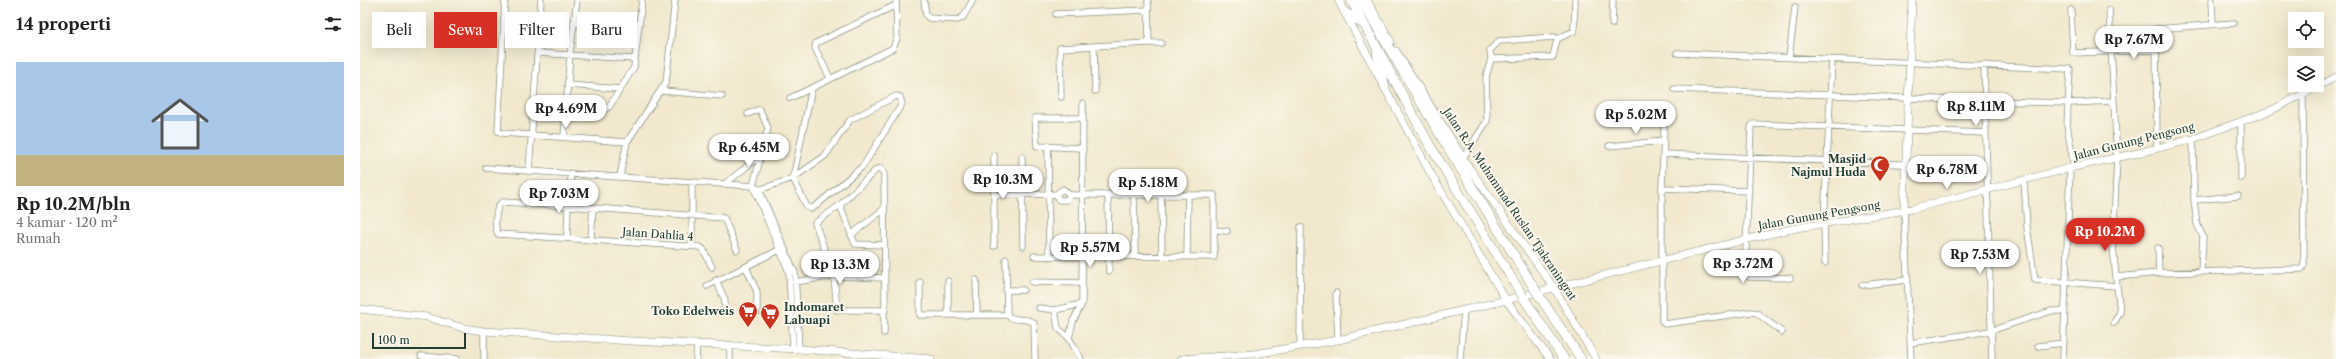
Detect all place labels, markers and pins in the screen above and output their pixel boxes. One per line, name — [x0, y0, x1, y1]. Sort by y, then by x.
pin: Rp 7.67M — [2093, 26, 2175, 60]
pin: Rp 8.11M — [1935, 93, 2017, 127]
pin: Rp 4.69M — [525, 95, 607, 129]
pin: Rp 5.02M — [1595, 101, 1677, 135]
pin: Rp 6.45M — [708, 134, 790, 168]
place label: Masjid Najmul Huda — [1791, 152, 1867, 179]
mosque icon: Masjid Najmul Huda — [1869, 154, 1891, 182]
pin: Rp 6.78M — [1906, 156, 1988, 190]
pin: Rp 10.3M — [962, 166, 1044, 200]
pin: Rp 5.18M — [1107, 169, 1189, 203]
pin: Rp 7.03M — [518, 180, 600, 214]
pin: Rp 10.2M — [2064, 218, 2146, 252]
pin: Rp 5.57M — [1049, 234, 1131, 268]
pin: Rp 7.53M — [1939, 241, 2021, 275]
pin: Rp 3.72M — [1702, 250, 1784, 284]
pin: Rp 13.3M — [799, 251, 881, 285]
supermarket icon: Toko Edelweis — [737, 300, 759, 328]
place label: Indomaret Labuapi — [784, 300, 845, 327]
supermarket icon: Indomaret Labuapi — [759, 302, 781, 330]
place label: Toko Edelweis — [651, 304, 734, 318]

